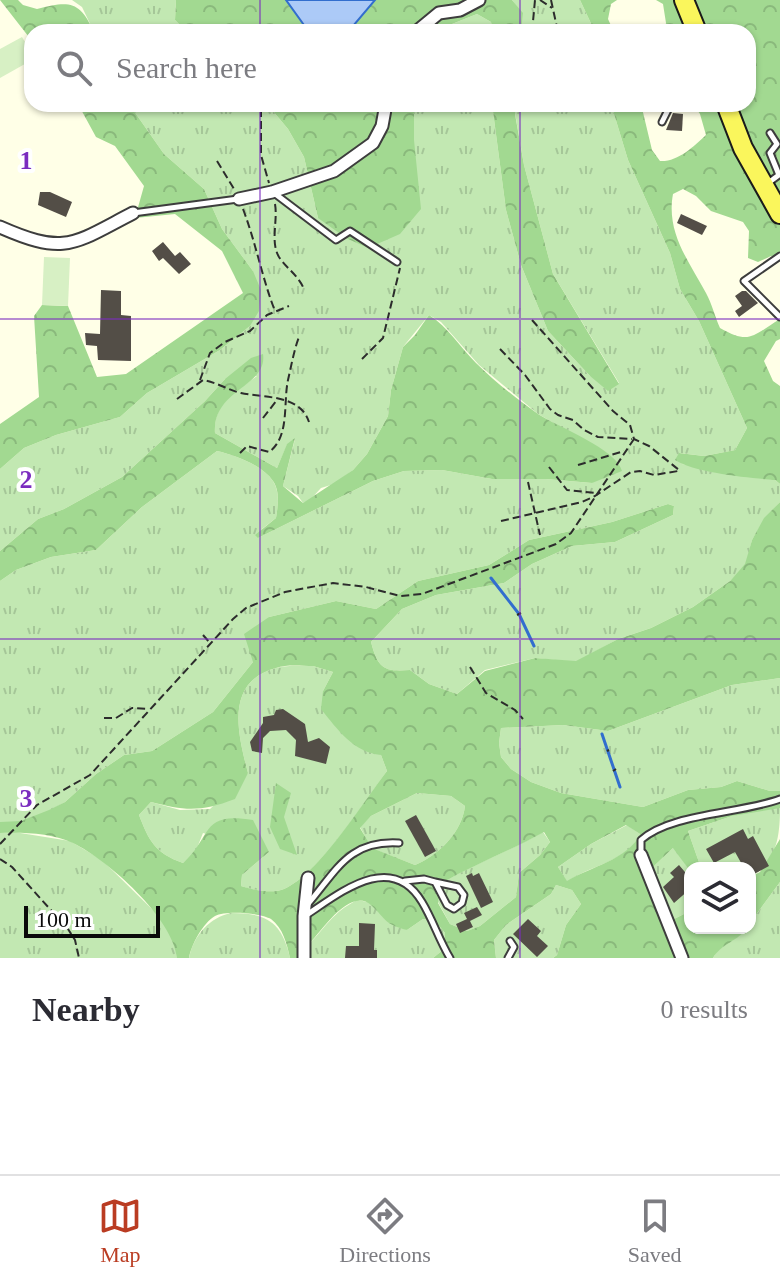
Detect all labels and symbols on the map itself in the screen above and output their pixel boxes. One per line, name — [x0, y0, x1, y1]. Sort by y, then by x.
text: 1 — [20, 146, 33, 175]
text: 2 — [20, 465, 33, 494]
text: 3 — [20, 784, 33, 813]
scale bar — [24, 902, 160, 938]

